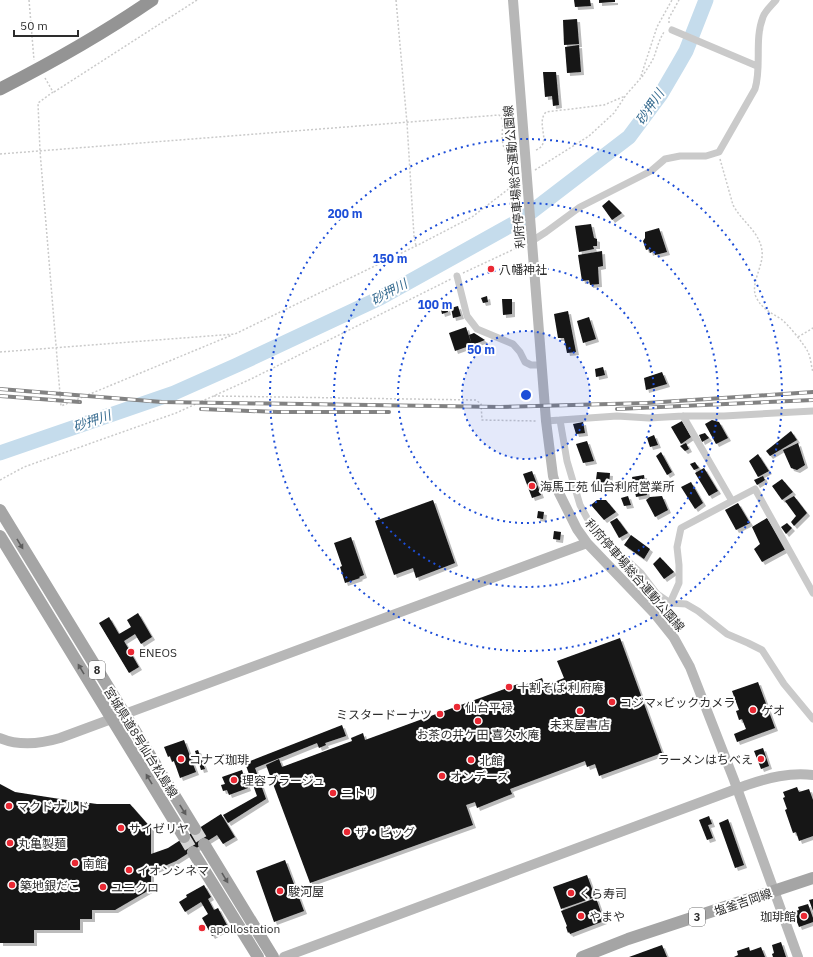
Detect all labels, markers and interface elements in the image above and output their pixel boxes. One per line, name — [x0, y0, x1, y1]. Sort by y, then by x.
scale bar — [14, 12, 78, 38]
text: 50 m — [20, 18, 48, 33]
water label: 砂押川 — [632, 84, 669, 128]
street label: 利府停車場総合運動公園線 — [500, 105, 528, 249]
text: 200 m — [327, 206, 363, 221]
text: 150 m — [372, 251, 408, 266]
place label: 八幡神社 — [499, 262, 547, 277]
marker: 八幡神社 — [486, 264, 496, 274]
water label: 砂押川 — [368, 274, 412, 309]
text: 100 m — [417, 297, 453, 312]
text: 50 m — [467, 342, 495, 357]
centre of rings — [519, 388, 533, 402]
water label: 砂押川 — [71, 406, 115, 435]
place label: 海馬工苑 仙台利府営業所 — [540, 479, 675, 494]
marker: 海馬工苑 仙台利府営業所 — [527, 481, 537, 491]
street label: 利府停車場総合運動公園線 — [582, 516, 688, 634]
one-way arrow — [17, 538, 24, 550]
place label: ENEOS — [139, 645, 177, 660]
marker: ENEOS — [126, 647, 136, 657]
road number: 8 — [89, 661, 105, 679]
one-way arrow — [77, 664, 85, 674]
place label: 十割そば 利府庵 — [517, 680, 604, 695]
marker: 十割そば 利府庵 — [504, 682, 514, 692]
street label: 宮城県道8号仙台松島線 — [101, 684, 181, 800]
place label: コジマ×ビックカメラ — [620, 695, 735, 710]
marker: コジマ×ビックカメラ — [607, 697, 617, 707]
place label: 仙台平禄 — [465, 700, 513, 715]
marker: 仙台平禄 — [452, 702, 462, 712]
place label: ゲオ — [761, 703, 785, 718]
marker: ゲオ — [748, 705, 758, 715]
marker: 未来屋書店 — [575, 706, 585, 716]
place label: ミスタードーナツ — [336, 707, 432, 722]
marker: ミスタードーナツ — [435, 709, 445, 719]
marker: お茶の井ケ田 喜久水庵 — [473, 716, 483, 726]
place label: 未来屋書店 — [550, 717, 610, 732]
place label: お茶の井ケ田 喜久水庵 — [417, 727, 539, 742]
place label: コナズ珈琲 — [189, 752, 249, 767]
place label: ラーメンはちべえ — [657, 752, 753, 767]
place label: 北館 — [479, 753, 503, 768]
marker: コナズ珈琲 — [176, 754, 186, 764]
marker: ラーメンはちべえ — [756, 754, 766, 764]
marker: 北館 — [466, 755, 476, 765]
place label: オンデーズ — [450, 769, 509, 784]
marker: オンデーズ — [437, 771, 447, 781]
place label: 理容ブラージュ — [242, 773, 325, 788]
one-way arrow — [145, 774, 152, 785]
marker: 理容ブラージュ — [229, 775, 239, 785]
place label: ニトリ — [341, 786, 377, 801]
marker: ニトリ — [328, 788, 338, 798]
place label: マクドナルド — [17, 799, 89, 814]
marker: マクドナルド — [4, 801, 14, 811]
one-way arrow — [179, 805, 187, 815]
place label: サイゼリヤ — [129, 821, 189, 836]
marker: サイゼリヤ — [116, 823, 126, 833]
place label: ザ・ビッグ — [355, 825, 415, 840]
marker: ザ・ビッグ — [342, 827, 352, 837]
place label: 丸亀製麺 — [18, 836, 66, 851]
marker: 丸亀製麺 — [5, 838, 15, 848]
place label: 南館 — [83, 856, 107, 871]
marker: 南館 — [70, 858, 80, 868]
place label: イオンシネマ — [137, 863, 209, 878]
marker: イオンシネマ — [124, 865, 134, 875]
one-way arrow — [221, 872, 228, 884]
place label: 築地銀だこ — [20, 878, 80, 893]
marker: 築地銀だこ — [7, 880, 17, 890]
place label: ユニクロ — [111, 880, 159, 895]
marker: ユニクロ — [98, 882, 108, 892]
place label: 駿河屋 — [288, 884, 324, 899]
street label: 塩釜吉岡線 — [712, 885, 774, 919]
marker: 駿河屋 — [275, 886, 285, 896]
place label: くら寿司 — [579, 886, 627, 901]
marker: くら寿司 — [566, 888, 576, 898]
road number: 3 — [689, 908, 705, 926]
place label: やまや — [589, 909, 625, 924]
place label: 珈琲館 — [760, 909, 796, 924]
marker: やまや — [576, 911, 586, 921]
marker: 珈琲館 — [799, 911, 809, 921]
place label: apollostation — [210, 921, 280, 936]
marker: apollostation — [197, 923, 207, 933]

